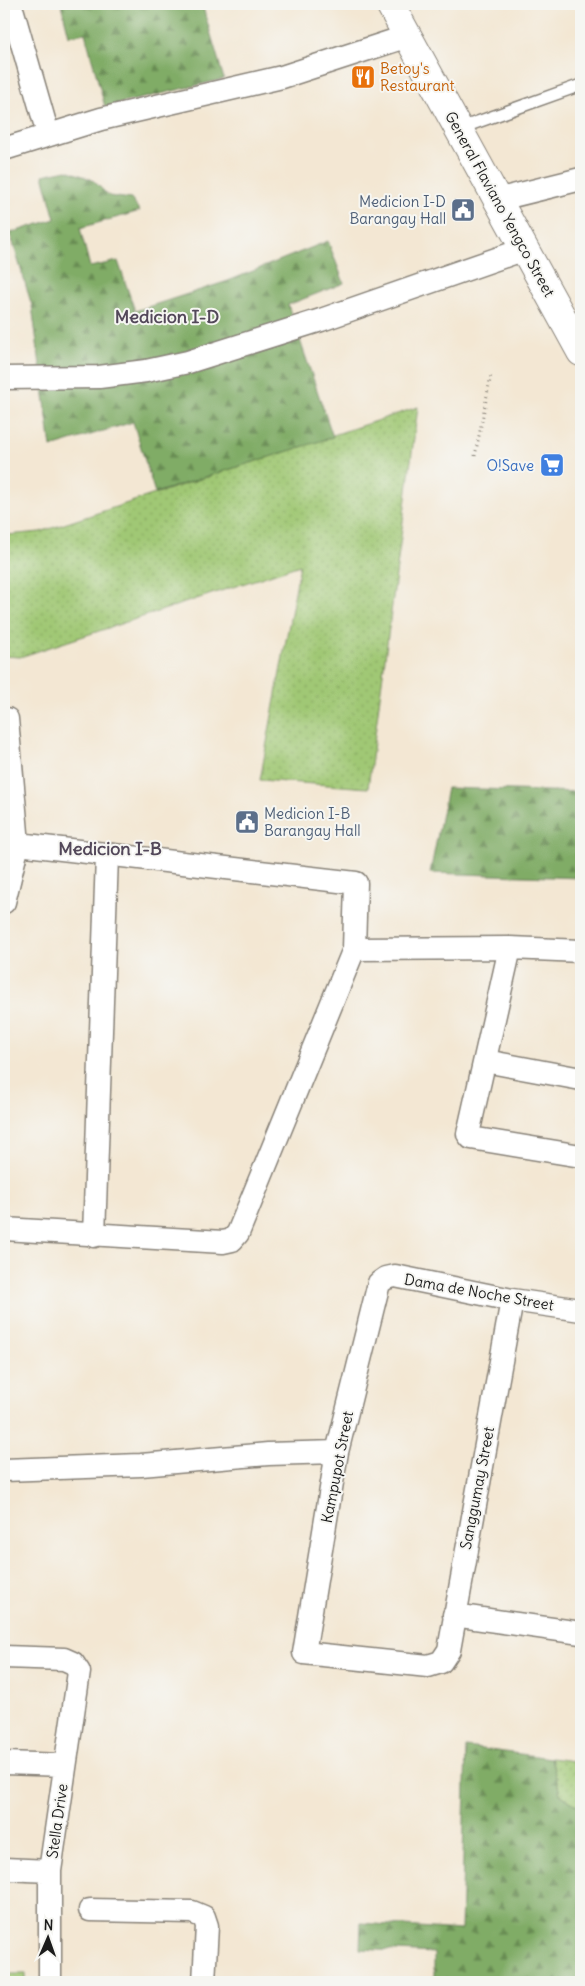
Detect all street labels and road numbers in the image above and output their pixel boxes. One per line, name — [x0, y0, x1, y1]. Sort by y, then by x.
street label: General Flaviano Yengco Street — [441, 108, 559, 300]
street label: Dama de Noche Street — [403, 1269, 555, 1315]
street label: Kampupot Street — [317, 1409, 357, 1525]
street label: Sanggumay Street — [456, 1425, 498, 1551]
street label: Stella Drive — [42, 1782, 72, 1860]

